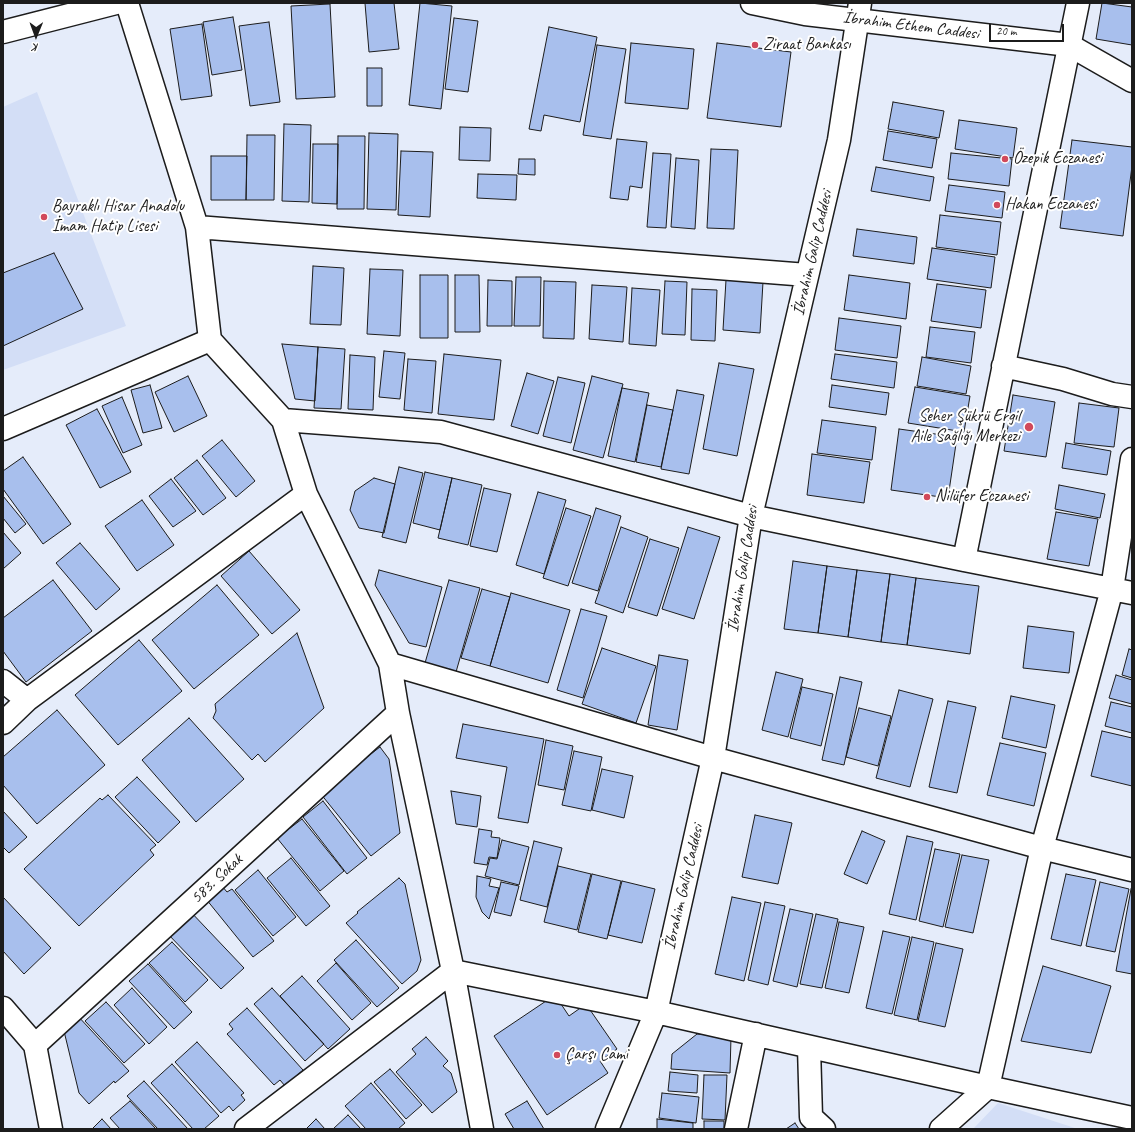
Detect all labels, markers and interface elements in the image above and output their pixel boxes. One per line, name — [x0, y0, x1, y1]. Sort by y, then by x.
street label: İbrahim Ethem Caddesi — [842, 8, 980, 44]
north arrow — [16, 16, 56, 56]
scale bar — [991, 16, 1066, 42]
text: 20 m — [996, 23, 1016, 39]
place label: Ziraat Bankası — [763, 35, 851, 55]
marker: Ziraat Bankası — [750, 40, 760, 50]
text: K — [33, 41, 39, 55]
place label: Özepik Eczanesi — [1013, 149, 1102, 169]
marker: Özepik Eczanesi — [1000, 154, 1010, 164]
street label: İbrahim Galip Caddesi — [789, 188, 837, 318]
place label: Hakan Eczanesi — [1005, 195, 1097, 215]
place label: Bayraklı Hisar Anadolu İmam Hatip Lisesi — [52, 197, 184, 237]
marker: Hakan Eczanesi — [992, 200, 1002, 210]
marker: Bayraklı Hisar Anadolu İmam Hatip Lisesi — [39, 212, 49, 222]
place label: Seher Şükrü Ergil Aile Sağlığı Merkezi — [911, 407, 1020, 447]
marker: Seher Şükrü Ergil Aile Sağlığı Merkezi — [1023, 421, 1035, 433]
place label: Nilüfer Eczanesi — [935, 487, 1029, 507]
marker: Nilüfer Eczanesi — [922, 492, 932, 502]
street label: İbrahim Galip Caddesi — [723, 504, 763, 634]
street label: İbrahim Galip Caddesi — [660, 822, 708, 952]
street label: 583. Sokak — [187, 850, 247, 908]
place label: Çarşı Cami — [565, 1045, 628, 1065]
marker: Çarşı Cami — [552, 1050, 562, 1060]

